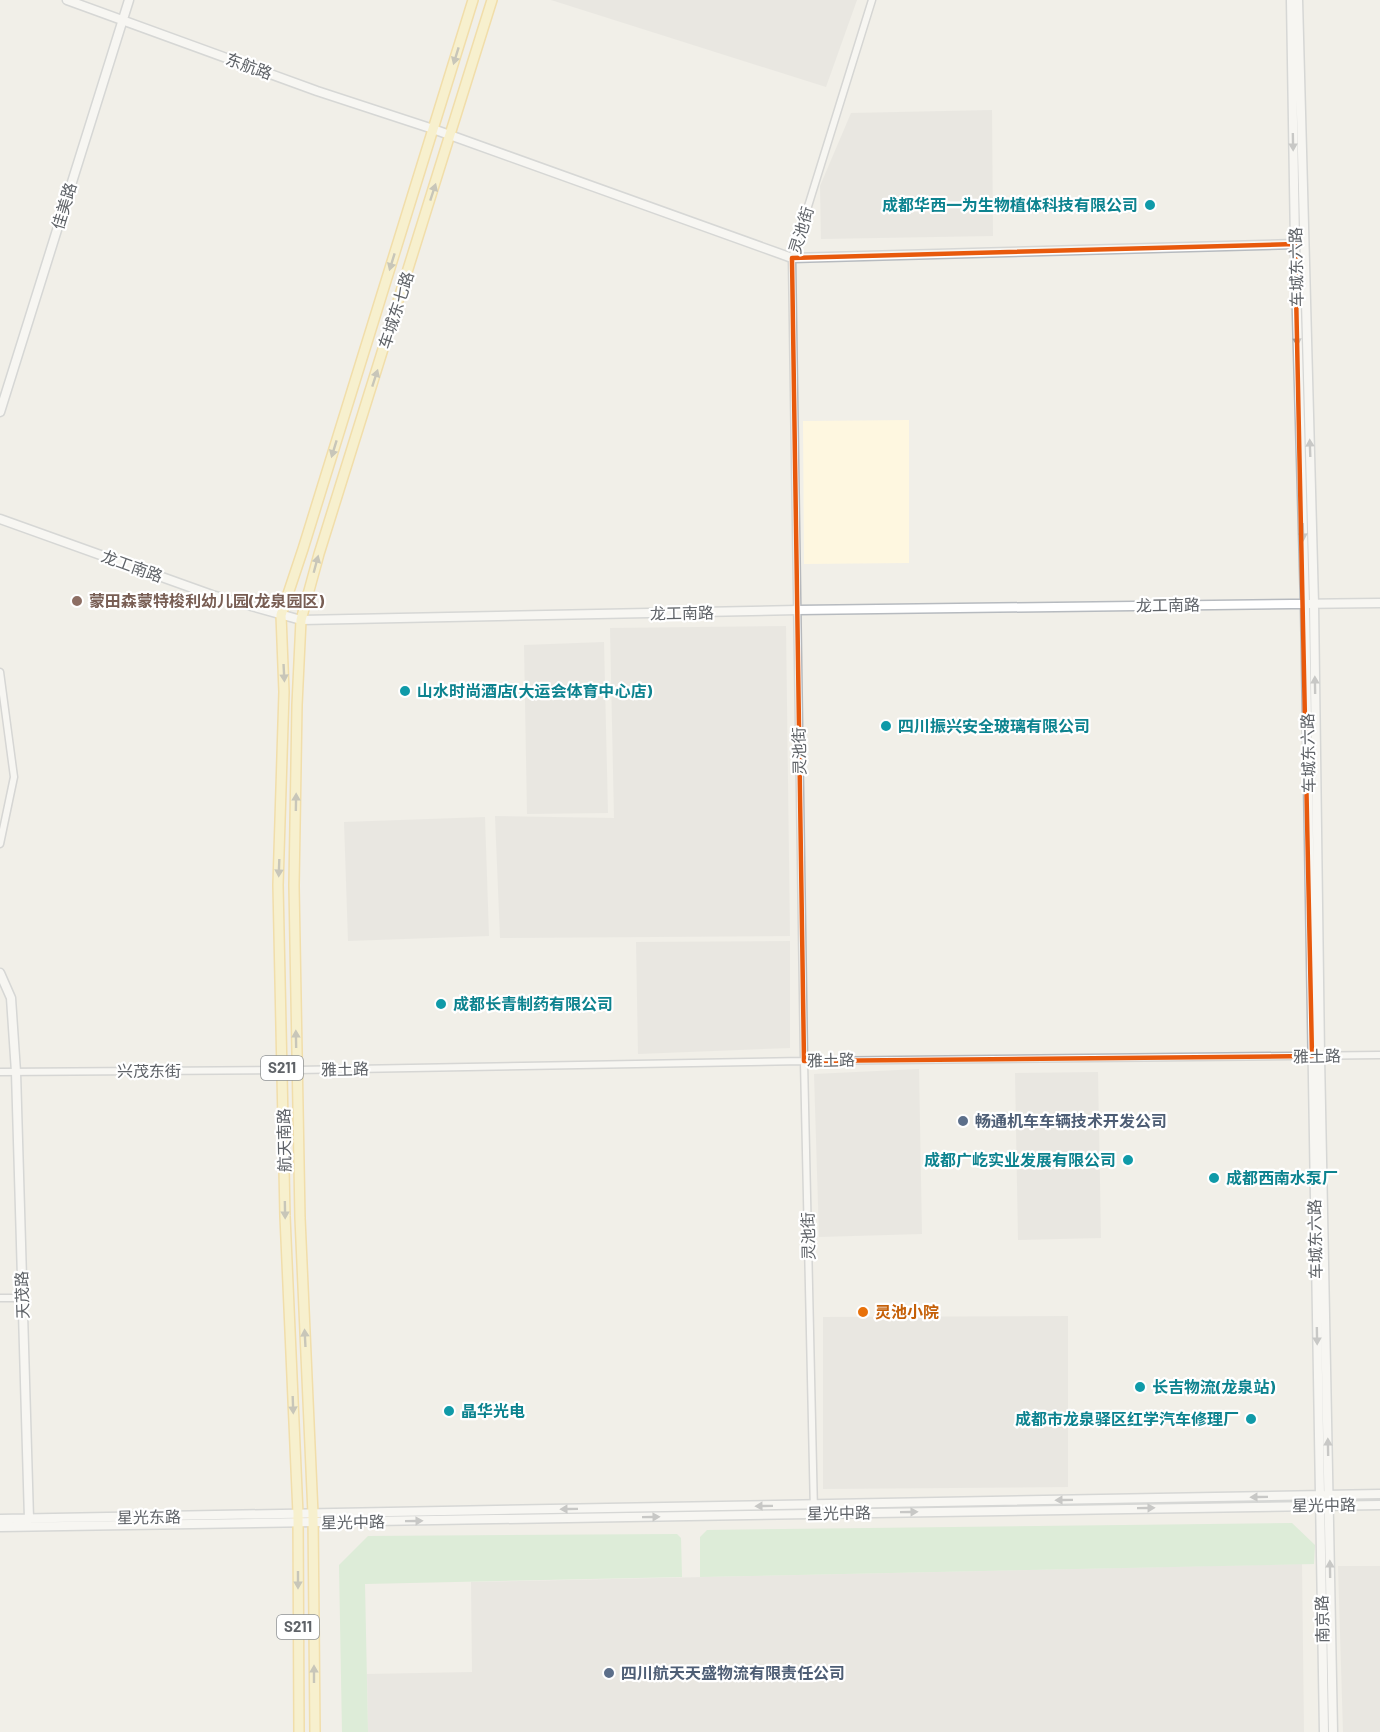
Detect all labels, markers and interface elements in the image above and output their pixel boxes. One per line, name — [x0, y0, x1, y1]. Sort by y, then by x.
one-way arrow — [451, 47, 460, 65]
street label: 东航路 — [223, 48, 275, 83]
one-way arrow — [1288, 133, 1298, 152]
street label: 佳美路 — [47, 180, 80, 232]
one-way arrow — [429, 183, 438, 201]
place label: 成都华西一为生物植体科技有限公司 — [882, 195, 1138, 214]
marker: 成都华西一为生物植体科技有限公司 — [1143, 198, 1157, 212]
street label: 灵池街 — [784, 204, 817, 256]
street label: 车城东六路 — [1285, 227, 1306, 307]
one-way arrow — [387, 253, 396, 271]
street label: 车城东七路 — [374, 269, 417, 351]
one-way arrow — [1293, 328, 1302, 347]
one-way arrow — [371, 369, 380, 387]
one-way arrow — [1305, 438, 1315, 457]
one-way arrow — [329, 440, 339, 458]
one-way arrow — [1299, 523, 1308, 542]
street label: 龙工南路 — [99, 546, 165, 585]
one-way arrow — [312, 555, 322, 573]
place label: 蒙田森蒙特梭利幼儿园(龙泉园区) — [89, 591, 325, 610]
marker: 蒙田森蒙特梭利幼儿园(龙泉园区) — [70, 594, 84, 608]
street label: 龙工南路 — [1136, 594, 1200, 615]
street label: 龙工南路 — [650, 602, 714, 623]
one-way arrow — [279, 664, 288, 683]
one-way arrow — [1310, 675, 1320, 694]
place label: 山水时尚酒店(大运会体育中心店) — [417, 681, 653, 700]
marker: 山水时尚酒店(大运会体育中心店) — [398, 684, 412, 698]
street label: 车城东六路 — [1297, 713, 1318, 793]
place label: 四川振兴安全玻璃有限公司 — [898, 716, 1090, 735]
marker: 四川振兴安全玻璃有限公司 — [879, 719, 893, 733]
street label: 灵池街 — [789, 727, 808, 775]
one-way arrow — [291, 792, 300, 811]
one-way arrow — [274, 859, 283, 878]
place label: 成都长青制药有限公司 — [453, 994, 613, 1013]
marker: 成都长青制药有限公司 — [434, 997, 448, 1011]
one-way arrow — [292, 1029, 301, 1048]
street label: 雅土路 — [1293, 1046, 1341, 1065]
street label: 雅土路 — [807, 1050, 855, 1069]
road number: S211 — [261, 1056, 303, 1080]
street label: 雅土路 — [321, 1059, 369, 1078]
street label: 兴茂东街 — [117, 1061, 181, 1080]
street label: 航天南路 — [273, 1108, 294, 1172]
place label: 畅通机车车辆技术开发公司 — [975, 1111, 1167, 1130]
marker: 畅通机车车辆技术开发公司 — [956, 1114, 970, 1128]
place label: 成都广屹实业发展有限公司 — [924, 1150, 1116, 1169]
marker: 成都广屹实业发展有限公司 — [1121, 1153, 1135, 1167]
place label: 成都西南水泵厂 — [1226, 1168, 1338, 1187]
marker: 成都西南水泵厂 — [1207, 1171, 1221, 1185]
street label: 车城东六路 — [1304, 1199, 1325, 1279]
one-way arrow — [280, 1201, 290, 1220]
street label: 灵池街 — [798, 1212, 817, 1260]
street label: 天茂路 — [11, 1271, 32, 1319]
place label: 灵池小院 — [875, 1302, 939, 1321]
marker: 灵池小院 — [856, 1305, 870, 1319]
one-way arrow — [1312, 1327, 1322, 1346]
one-way arrow — [301, 1329, 310, 1348]
place label: 长吉物流(龙泉站) — [1152, 1377, 1276, 1396]
marker: 长吉物流(龙泉站) — [1133, 1380, 1147, 1394]
one-way arrow — [289, 1396, 298, 1415]
place label: 晶华光电 — [461, 1401, 525, 1420]
marker: 晶华光电 — [442, 1404, 456, 1418]
place label: 成都市龙泉驿区红学汽车修理厂 — [1015, 1409, 1239, 1428]
marker: 成都市龙泉驿区红学汽车修理厂 — [1244, 1412, 1258, 1426]
one-way arrow — [1323, 1437, 1332, 1456]
one-way arrow — [1249, 1492, 1268, 1501]
street label: 星光中路 — [1292, 1494, 1356, 1515]
one-way arrow — [1054, 1495, 1073, 1505]
one-way arrow — [754, 1501, 773, 1511]
street label: 星光中路 — [807, 1502, 871, 1523]
one-way arrow — [1136, 1503, 1155, 1513]
one-way arrow — [559, 1504, 578, 1514]
street label: 星光东路 — [117, 1506, 181, 1527]
one-way arrow — [899, 1507, 918, 1517]
street label: 星光中路 — [321, 1511, 385, 1532]
one-way arrow — [641, 1512, 660, 1522]
one-way arrow — [404, 1516, 423, 1526]
one-way arrow — [1325, 1559, 1334, 1578]
one-way arrow — [293, 1571, 303, 1590]
street label: 南京路 — [1312, 1595, 1331, 1643]
road number: S211 — [277, 1615, 319, 1639]
place label: 四川航天天盛物流有限责任公司 — [621, 1663, 845, 1682]
one-way arrow — [309, 1664, 319, 1683]
marker: 四川航天天盛物流有限责任公司 — [602, 1666, 616, 1680]

